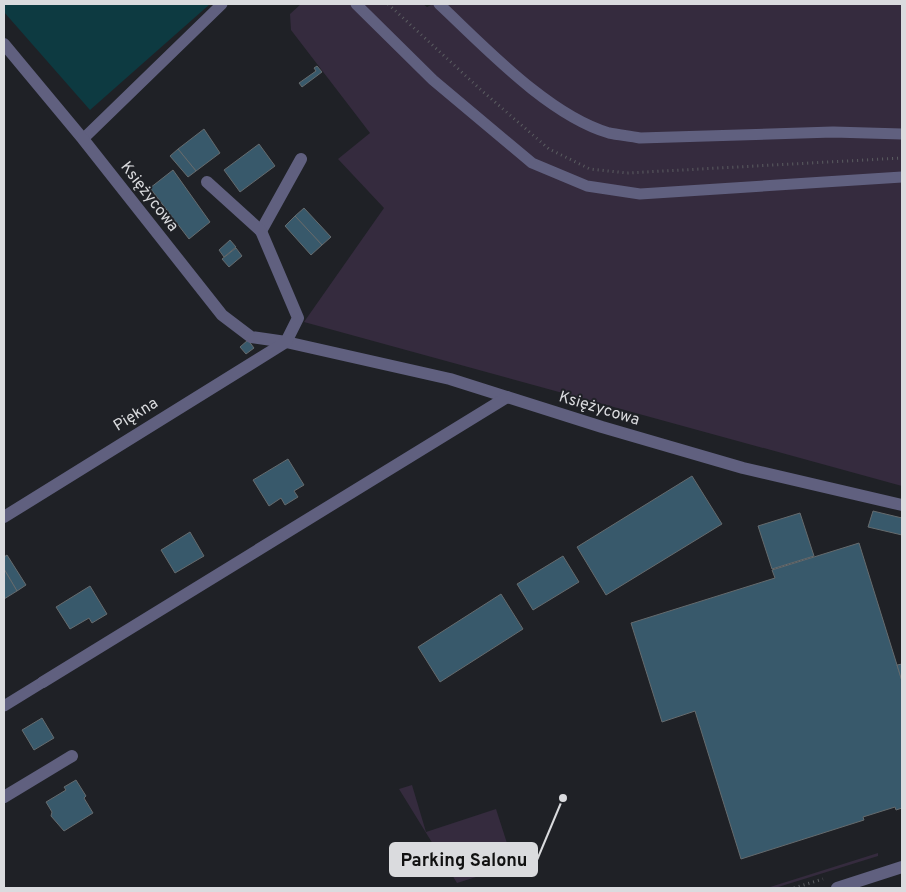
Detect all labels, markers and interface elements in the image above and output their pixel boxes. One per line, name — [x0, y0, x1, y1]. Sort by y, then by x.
street label: Księżycowa — [115, 158, 183, 236]
street label: Księżycowa — [556, 387, 642, 431]
street label: Piękna — [110, 394, 162, 436]
callout: Parking Salonu — [390, 843, 537, 876]
text: Parking Salonu — [400, 850, 528, 873]

